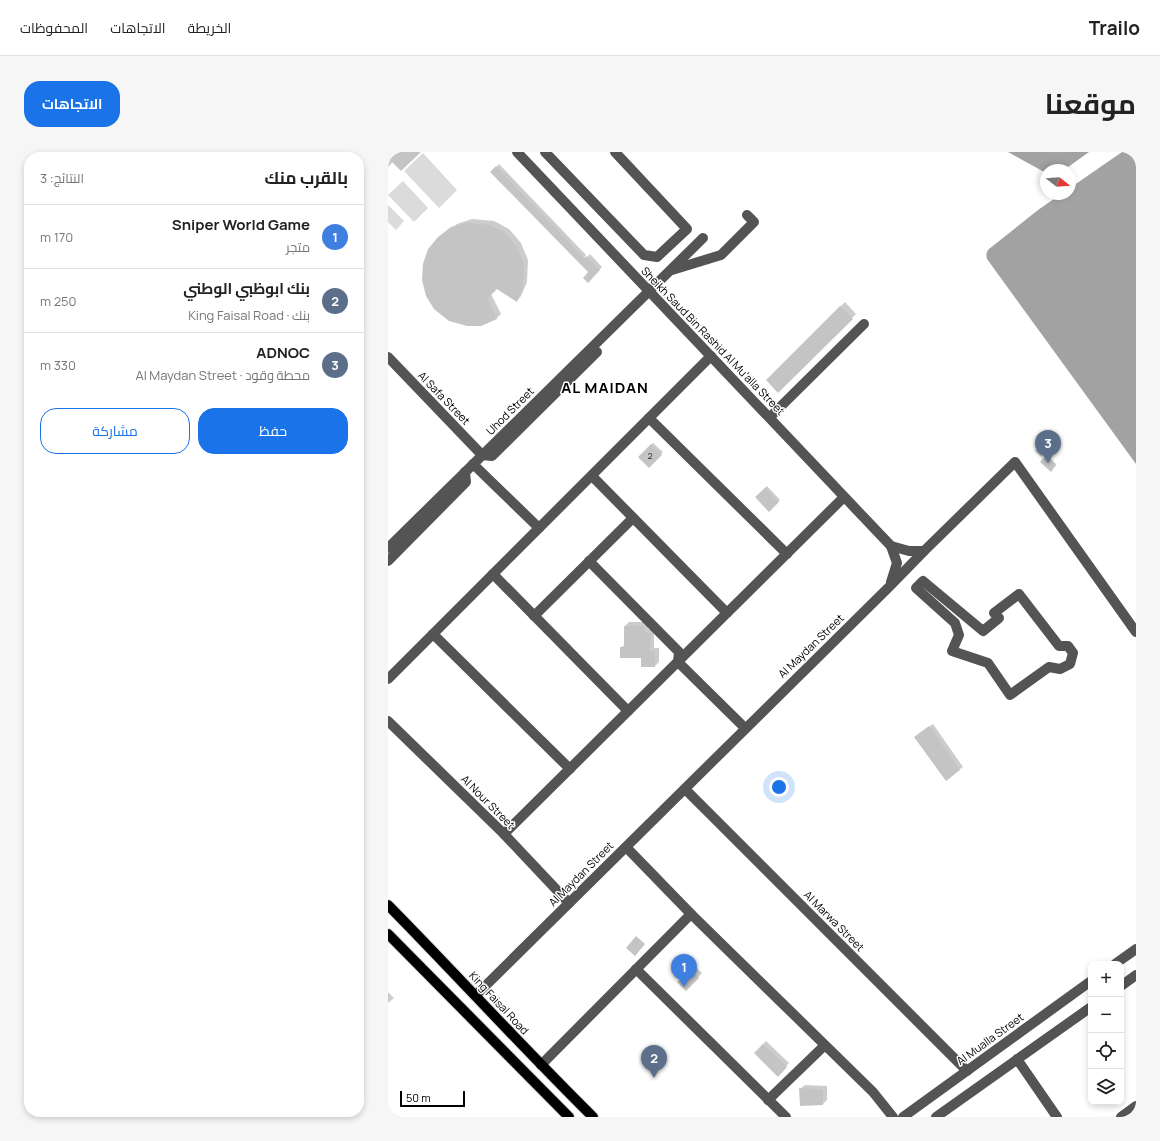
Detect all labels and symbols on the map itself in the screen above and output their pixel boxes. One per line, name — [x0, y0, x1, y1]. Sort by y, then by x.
north arrow — [1040, 164, 1076, 200]
street label: Sheikh Saud Bin Rashid Al Mu'alla Street — [638, 263, 788, 418]
street label: Al Safa Street — [415, 368, 474, 428]
district label: AL MAIDAN — [561, 377, 649, 398]
street label: Uhod Street — [482, 383, 537, 438]
pin: 3 — [1035, 430, 1061, 463]
house number: 2 — [647, 449, 653, 462]
street label: Al Maydan Street — [774, 610, 847, 681]
street label: Al Nour Street — [458, 771, 519, 832]
your location — [769, 777, 789, 797]
street label: Al Maydan Street — [545, 838, 616, 909]
street label: Al Marwa Street — [801, 887, 868, 954]
pin: 1 — [671, 954, 697, 987]
street label: King Faisal Road — [466, 968, 532, 1037]
street label: Al Mualla Street — [953, 1009, 1026, 1068]
pin: 2 — [641, 1045, 667, 1078]
scale bar — [400, 1089, 465, 1108]

